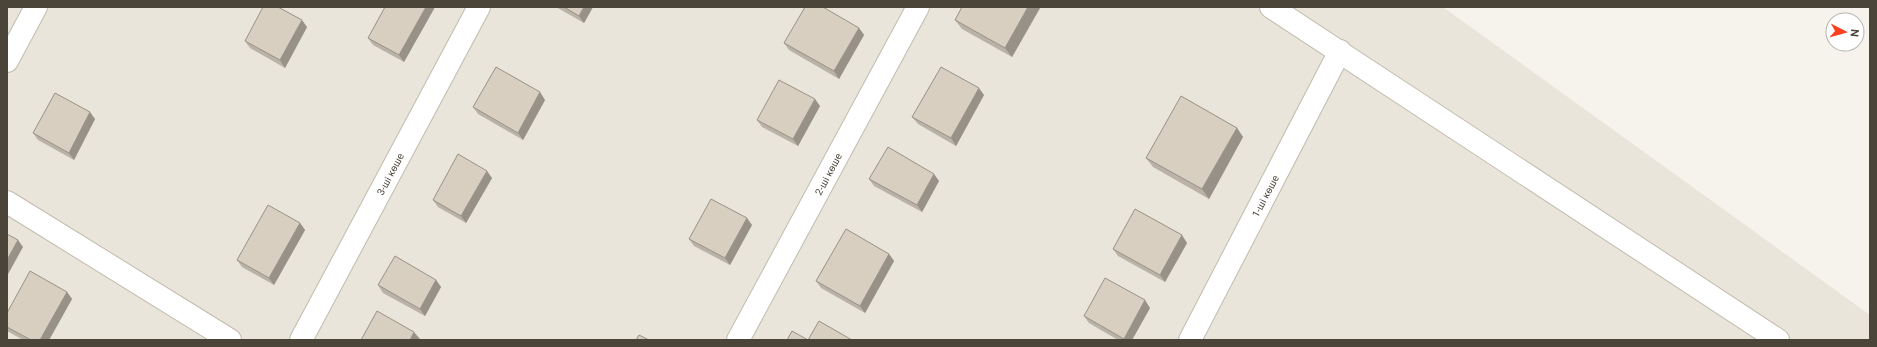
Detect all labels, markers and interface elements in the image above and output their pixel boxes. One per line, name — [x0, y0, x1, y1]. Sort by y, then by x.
north arrow — [1825, 12, 1865, 52]
text: N — [1848, 28, 1861, 38]
street label: 3-ші көше — [375, 151, 406, 197]
street label: 2-ші көше — [813, 151, 844, 197]
street label: 1-ші көше — [1250, 173, 1281, 219]

